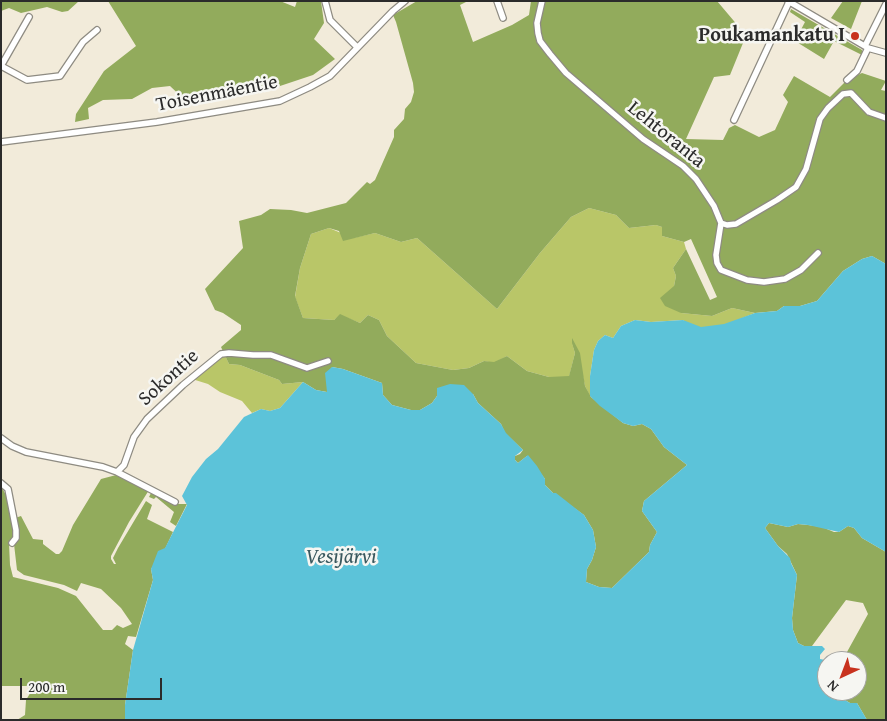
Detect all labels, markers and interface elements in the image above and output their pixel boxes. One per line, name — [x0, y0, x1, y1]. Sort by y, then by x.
place label: Poukamankatu I — [699, 24, 845, 48]
marker: Poukamankatu I — [849, 30, 861, 42]
street label: Toisenmäentie — [154, 70, 280, 118]
street label: Lehtoranta — [622, 96, 710, 174]
street label: Sokontie — [134, 345, 204, 411]
water label: Vesijärvi — [306, 545, 376, 571]
north arrow — [817, 651, 867, 701]
scale bar — [22, 668, 165, 700]
text: 200 m — [28, 676, 65, 697]
text: N — [822, 676, 843, 697]

